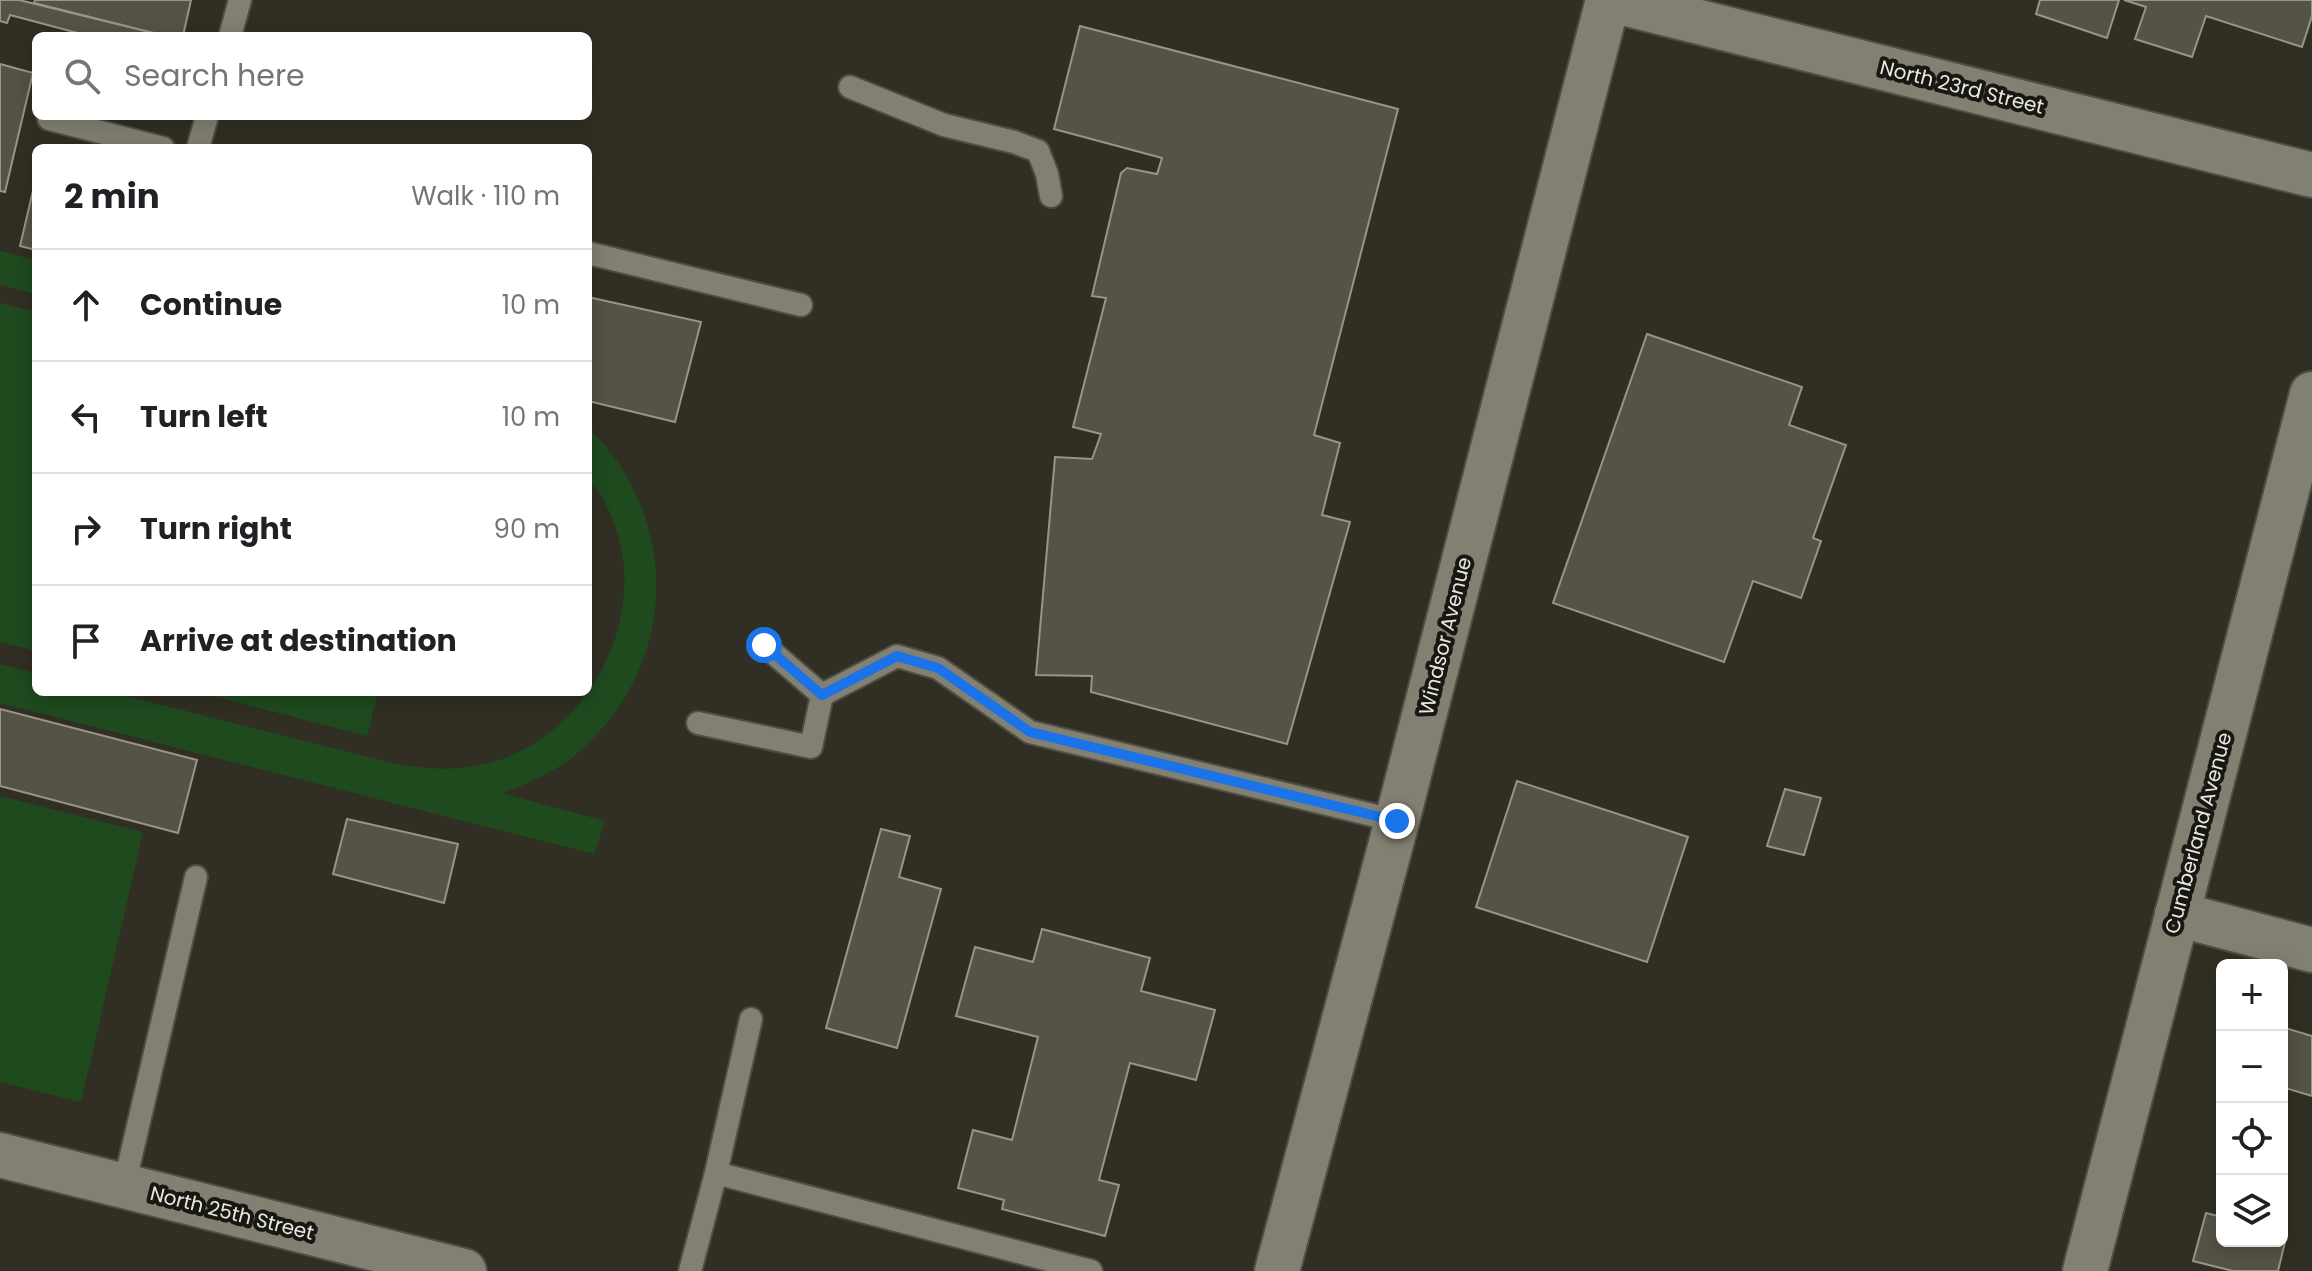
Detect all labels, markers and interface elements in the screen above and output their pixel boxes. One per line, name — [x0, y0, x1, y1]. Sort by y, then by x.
search box — [32, 32, 592, 120]
street label: North 23rd Street — [1877, 53, 2047, 121]
icon: search — [60, 54, 104, 98]
text: Search here — [124, 54, 305, 97]
text: 2 min — [64, 172, 160, 220]
text: Walk · 110 m — [411, 178, 560, 214]
icon: ahead — [64, 283, 108, 327]
text: Continue — [140, 283, 282, 326]
text: 10 m — [502, 287, 560, 323]
icon: left — [64, 395, 108, 439]
text: Turn left — [140, 395, 268, 438]
text: 10 m — [502, 399, 560, 435]
icon: right — [64, 507, 108, 551]
text: Turn right — [140, 507, 292, 550]
text: 90 m — [494, 511, 560, 547]
street label: Windsor Avenue — [1412, 554, 1478, 718]
icon: arrive — [64, 619, 108, 663]
text: Arrive at destination — [140, 619, 457, 662]
route start — [746, 627, 782, 663]
street label: Cumberland Avenue — [2158, 729, 2238, 937]
route end — [1379, 803, 1415, 839]
map controls — [2216, 959, 2288, 1247]
button: + — [2216, 959, 2288, 1031]
button: − — [2216, 1031, 2288, 1103]
button: locate — [2216, 1103, 2288, 1175]
button: layers — [2216, 1175, 2288, 1247]
street label: North 25th Street — [147, 1179, 317, 1247]

